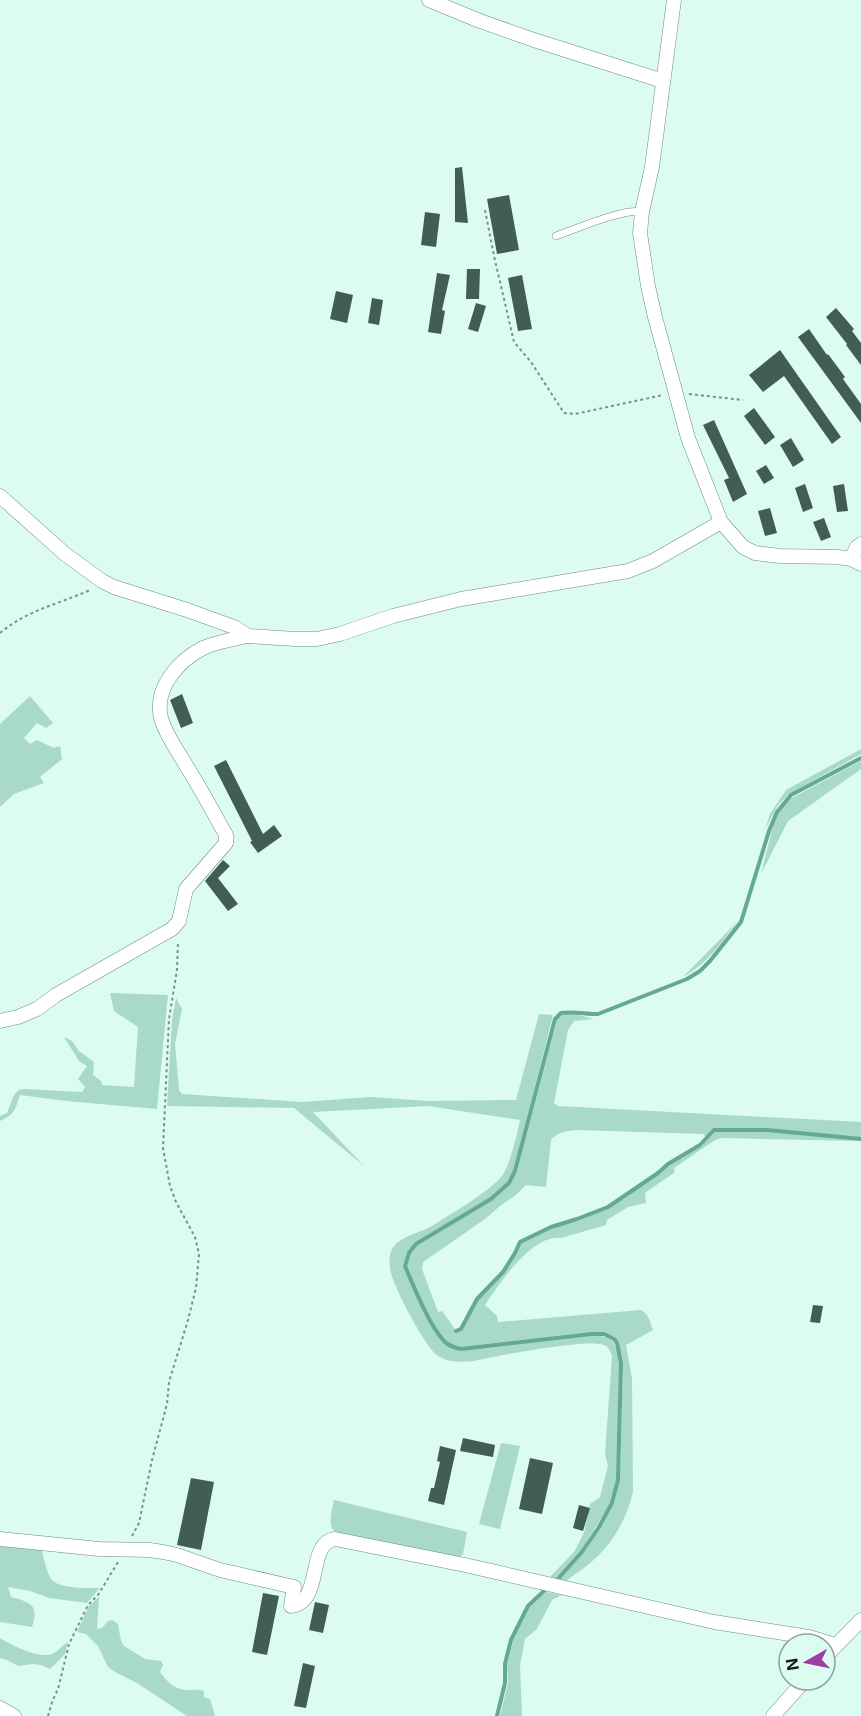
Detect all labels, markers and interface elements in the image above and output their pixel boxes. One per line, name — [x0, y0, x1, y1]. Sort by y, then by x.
north arrow — [777, 1632, 837, 1692]
text: N — [781, 1657, 803, 1672]

